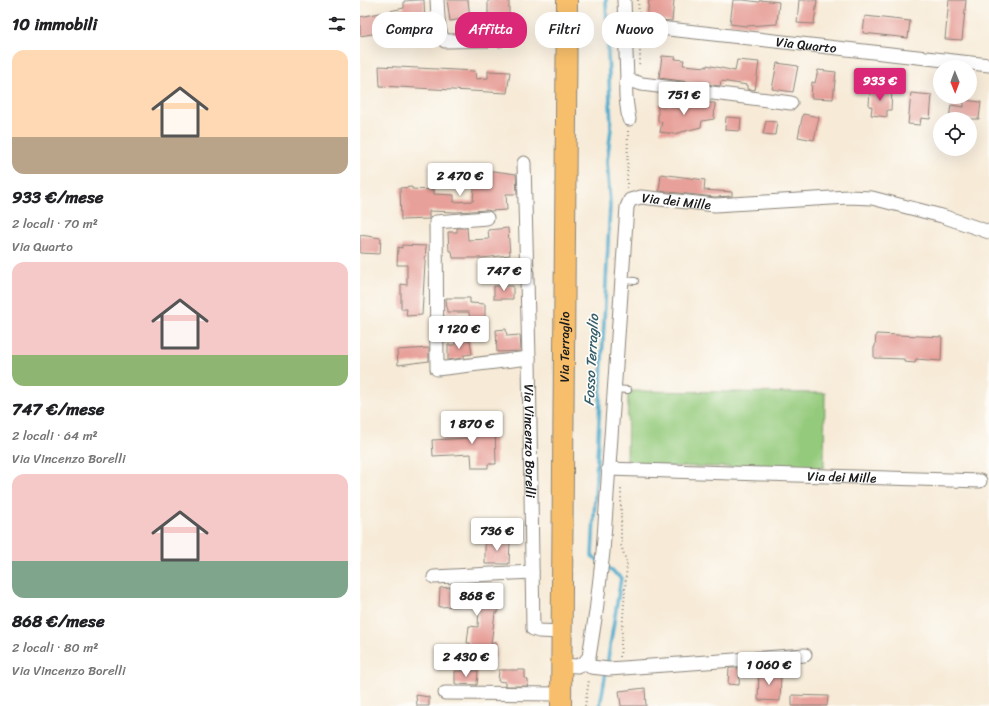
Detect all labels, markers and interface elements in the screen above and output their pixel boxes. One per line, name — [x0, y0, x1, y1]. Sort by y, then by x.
text: 10 immobili — [12, 9, 97, 39]
chip: Compra — [372, 12, 447, 48]
chip: Affitta — [455, 12, 527, 48]
chip: Filtri — [535, 12, 594, 48]
chip: Nuovo — [602, 12, 668, 48]
icon: filters — [326, 13, 348, 35]
street label: Via Quarto — [775, 30, 838, 60]
north arrow — [933, 60, 977, 104]
map controls — [933, 60, 977, 156]
pin: 933 € — [852, 68, 908, 102]
text: 933 € — [863, 69, 897, 92]
icon: home — [144, 76, 216, 148]
pin: 751 € — [656, 82, 712, 116]
text: 751 € — [668, 83, 700, 106]
button: locate — [933, 112, 977, 156]
pin: 2 470 € — [423, 163, 497, 197]
text: 2 470 € — [437, 164, 483, 187]
text: 933 €/mese — [12, 182, 104, 212]
street label: Via dei Mille — [641, 186, 712, 216]
text: 2 locali · 70 m² — [12, 212, 98, 235]
text: Via Quarto — [12, 235, 73, 258]
pin: 747 € — [476, 258, 532, 292]
text: 747 € — [487, 259, 521, 282]
icon: home — [144, 288, 216, 360]
street label: Via Terraglio — [553, 311, 576, 383]
water label: Fosso Terraglio — [577, 313, 606, 406]
pin: 1 120 € — [422, 316, 496, 350]
text: 1 120 € — [438, 317, 480, 340]
street label: Via Vincenzo Borelli — [517, 384, 542, 498]
text: 747 €/mese — [12, 394, 105, 424]
pin: 1 870 € — [435, 411, 509, 445]
text: 1 870 € — [450, 412, 494, 435]
text: 2 locali · 64 m² — [12, 424, 98, 447]
text: Via Vincenzo Borelli — [12, 447, 126, 470]
street label: Via dei Mille — [807, 464, 877, 490]
icon: home — [144, 500, 216, 572]
pin: 736 € — [469, 518, 525, 552]
text: 736 € — [480, 519, 514, 542]
pin: 868 € — [449, 583, 505, 617]
text: 868 € — [459, 584, 495, 607]
text: 868 €/mese — [12, 606, 105, 636]
text: 2 locali · 80 m² — [12, 636, 98, 659]
pin: 2 430 € — [429, 644, 503, 678]
text: 2 430 € — [443, 645, 489, 668]
pin: 1 060 € — [732, 652, 806, 686]
text: 1 060 € — [747, 653, 791, 676]
text: Via Vincenzo Borelli — [12, 659, 126, 682]

